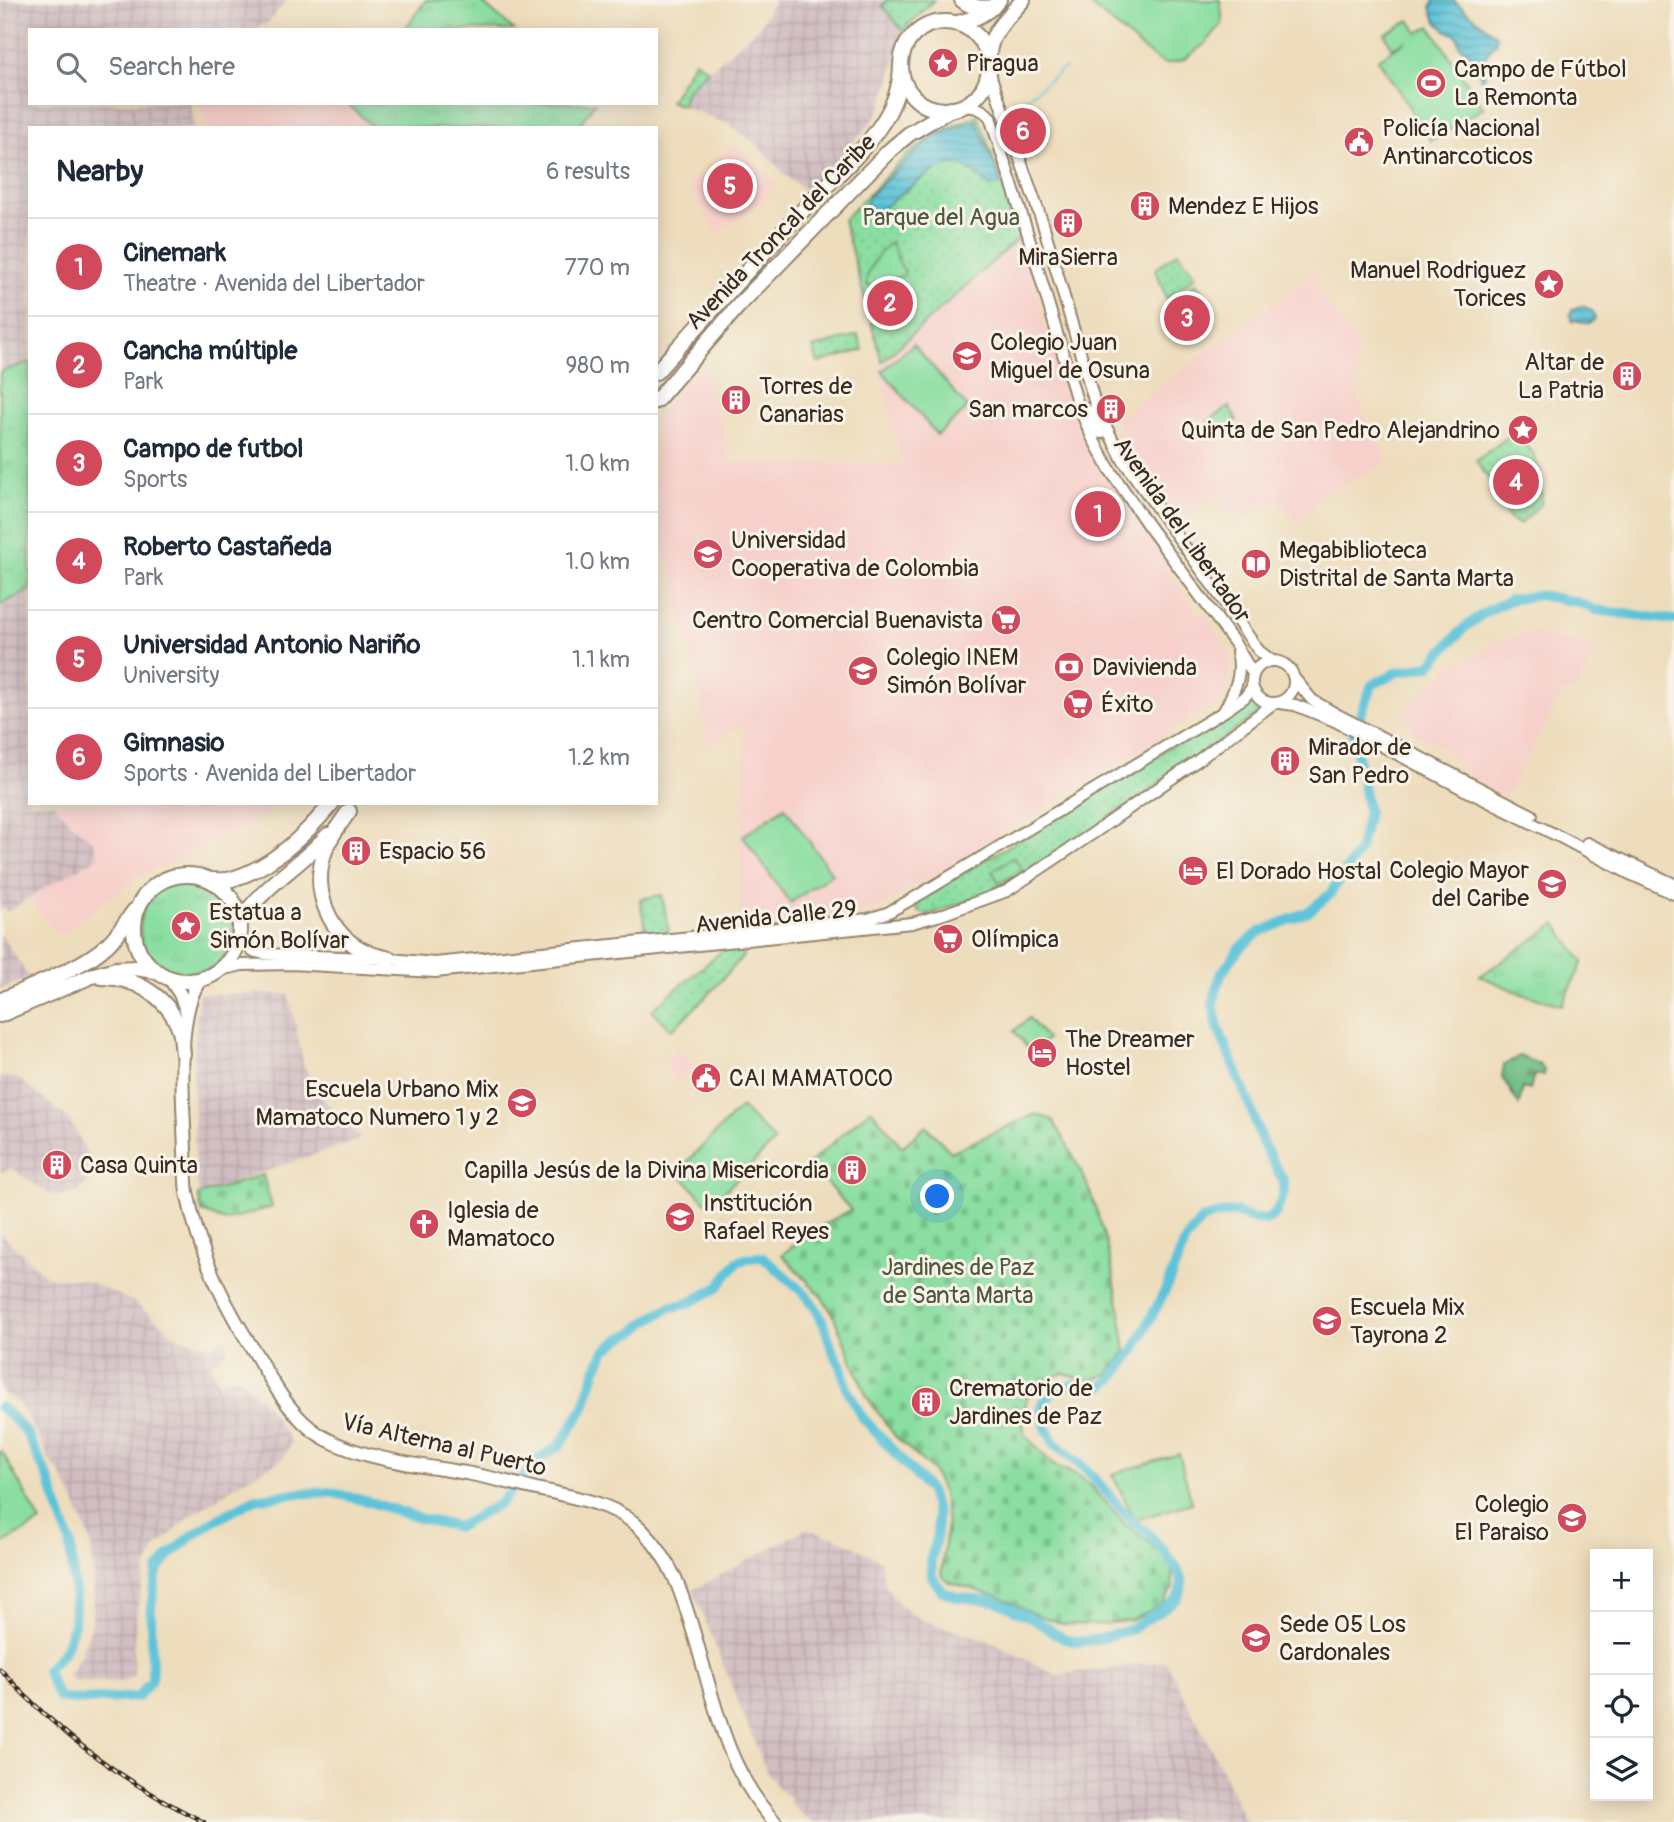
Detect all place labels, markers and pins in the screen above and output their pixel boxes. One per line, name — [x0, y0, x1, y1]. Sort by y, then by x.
place icon: Piragua — [926, 46, 960, 80]
place label: Piragua — [966, 49, 1039, 78]
place label: Campo de Fútbol La Remonta — [1454, 55, 1627, 112]
sports icon: Campo de Fútbol La Remonta — [1414, 66, 1448, 100]
pin: 6 — [1000, 105, 1046, 157]
place label: Policía Nacional Antinarcoticos — [1382, 114, 1540, 171]
public building icon: Policía Nacional Antinarcoticos — [1342, 125, 1376, 159]
pin: 5 — [707, 160, 753, 212]
building icon: Mendez E Hijos — [1128, 189, 1162, 223]
place label: Mendez E Hijos — [1168, 192, 1319, 221]
building icon: MiraSierra — [1051, 206, 1085, 240]
place label: MiraSierra — [1018, 243, 1118, 272]
place label: Manuel Rodriguez Torices — [1350, 256, 1526, 313]
place icon: Manuel Rodriguez Torices — [1532, 267, 1566, 301]
pin: 2 — [867, 277, 913, 329]
pin: 3 — [1164, 292, 1210, 344]
place label: Colegio Juan Miguel de Osuna — [990, 328, 1150, 385]
school or university icon: Colegio Juan Miguel de Osuna — [950, 339, 984, 373]
place label: Altar de La Patria — [1518, 348, 1604, 405]
building icon: Altar de La Patria — [1610, 359, 1644, 393]
place label: Torres de Canarias — [759, 372, 853, 429]
building icon: Torres de Canarias — [719, 383, 753, 417]
building icon: San marcos — [1094, 392, 1128, 426]
place label: San marcos — [968, 395, 1088, 424]
place icon: Quinta de San Pedro Alejandrino — [1506, 413, 1540, 447]
place label: Quinta de San Pedro Alejandrino — [1181, 416, 1500, 445]
pin: 4 — [1493, 456, 1539, 508]
pin: 1 — [1075, 488, 1121, 540]
place label: Universidad Cooperativa de Colombia — [731, 526, 979, 583]
place label: Megabiblioteca Distrital de Santa Marta — [1279, 536, 1514, 593]
school or university icon: Universidad Cooperativa de Colombia — [691, 537, 725, 571]
library icon: Megabiblioteca Distrital de Santa Marta — [1239, 547, 1273, 581]
supermarket icon: Centro Comercial Buenavista — [989, 603, 1023, 637]
place label: Centro Comercial Buenavista — [692, 606, 983, 635]
place label: Colegio INEM Simón Bolívar — [886, 643, 1027, 700]
bank icon: Davivienda — [1052, 650, 1086, 684]
place label: Davivienda — [1092, 653, 1197, 682]
school or university icon: Colegio INEM Simón Bolívar — [846, 654, 880, 688]
supermarket icon: Éxito — [1061, 687, 1095, 721]
place label: Éxito — [1101, 690, 1153, 719]
place label: Mirador de San Pedro — [1308, 733, 1411, 790]
building icon: Mirador de San Pedro — [1268, 744, 1302, 778]
building icon: Espacio 56 — [339, 834, 373, 868]
place label: Espacio 56 — [379, 837, 486, 866]
hotel icon: El Dorado Hostal — [1176, 854, 1210, 888]
place label: Colegio Mayor del Caribe — [1389, 856, 1529, 913]
place label: El Dorado Hostal — [1216, 857, 1382, 886]
school or university icon: Colegio Mayor del Caribe — [1535, 867, 1569, 901]
place label: Estatua a Simón Bolívar — [209, 898, 350, 955]
place icon: Estatua a Simón Bolívar — [169, 909, 203, 943]
supermarket icon: Olímpica — [931, 922, 965, 956]
place label: Olímpica — [971, 925, 1059, 954]
place label: The Dreamer Hostel — [1065, 1025, 1195, 1082]
hotel icon: The Dreamer Hostel — [1025, 1036, 1059, 1070]
public building icon: CAI MAMATOCO — [689, 1061, 723, 1095]
place label: CAI MAMATOCO — [729, 1064, 893, 1093]
place label: Escuela Urbano Mix Mamatoco Numero 1 y 2 — [256, 1075, 499, 1132]
school or university icon: Escuela Urbano Mix Mamatoco Numero 1 y 2 — [505, 1086, 539, 1120]
building icon: Casa Quinta — [40, 1148, 74, 1182]
place label: Casa Quinta — [80, 1151, 198, 1180]
building icon: Capilla Jesús de la Divina Misericordia — [835, 1153, 869, 1187]
place label: Capilla Jesús de la Divina Misericordia — [464, 1156, 829, 1185]
place label: Institución Rafael Reyes — [703, 1189, 829, 1246]
place label: Iglesia de Mamatoco — [447, 1196, 555, 1253]
school or university icon: Institución Rafael Reyes — [663, 1200, 697, 1234]
church icon: Iglesia de Mamatoco — [407, 1207, 441, 1241]
place label: Escuela Mix Tayrona 2 — [1350, 1293, 1465, 1350]
school or university icon: Escuela Mix Tayrona 2 — [1310, 1304, 1344, 1338]
place label: Crematorio de Jardines de Paz — [949, 1374, 1102, 1431]
building icon: Crematorio de Jardines de Paz — [909, 1385, 943, 1419]
place label: Colegio El Paraiso — [1455, 1490, 1549, 1547]
school or university icon: Colegio El Paraiso — [1555, 1501, 1589, 1535]
place label: Sede 05 Los Cardonales — [1279, 1610, 1406, 1667]
school or university icon: Sede 05 Los Cardonales — [1239, 1621, 1273, 1655]

